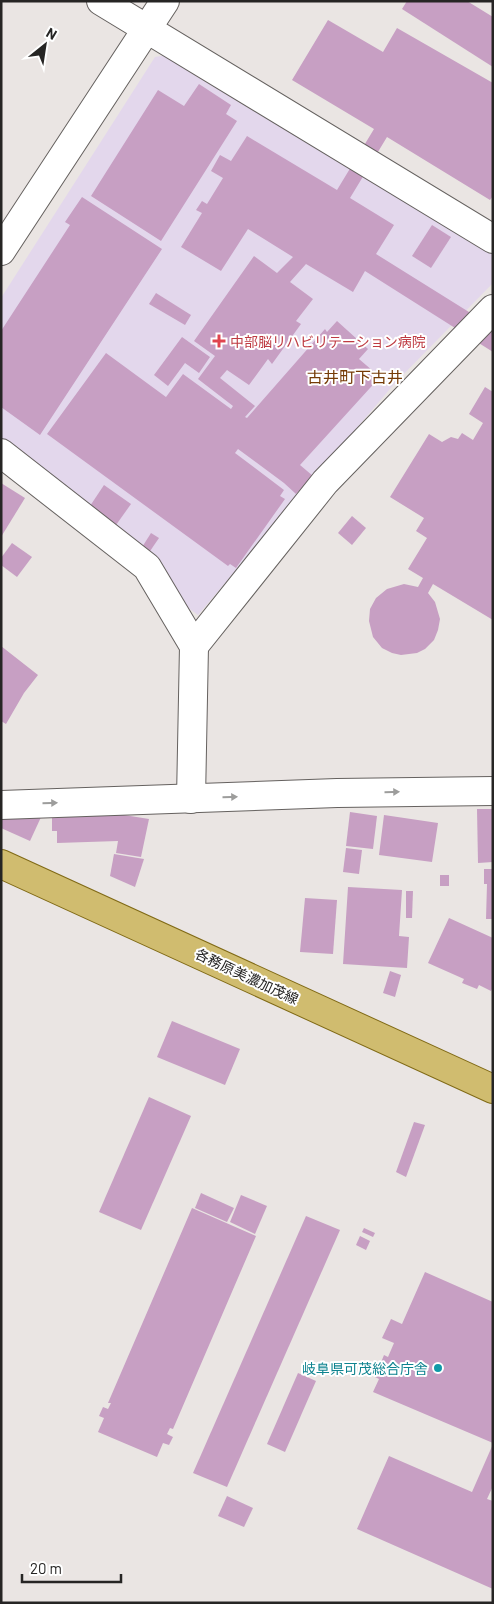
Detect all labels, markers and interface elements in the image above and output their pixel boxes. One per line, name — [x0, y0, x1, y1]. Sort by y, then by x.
north arrow — [20, 20, 70, 70]
text: N — [43, 24, 60, 43]
place label: 中部脳リハビリテーション病院 — [230, 333, 426, 350]
marker: 中部脳リハビリテーション病院 — [212, 334, 226, 348]
district label: 古井町下古井 — [307, 367, 403, 386]
one-way arrow — [385, 788, 401, 796]
one-way arrow — [222, 793, 238, 801]
one-way arrow — [42, 799, 58, 807]
street label: 各務原美濃加茂線 — [193, 945, 301, 1007]
place label: 岐阜県可茂総合庁舎 — [302, 1360, 428, 1377]
marker: 岐阜県可茂総合庁舎 — [432, 1362, 444, 1374]
scale bar — [22, 1552, 121, 1584]
text: 20 m — [30, 1559, 62, 1577]

